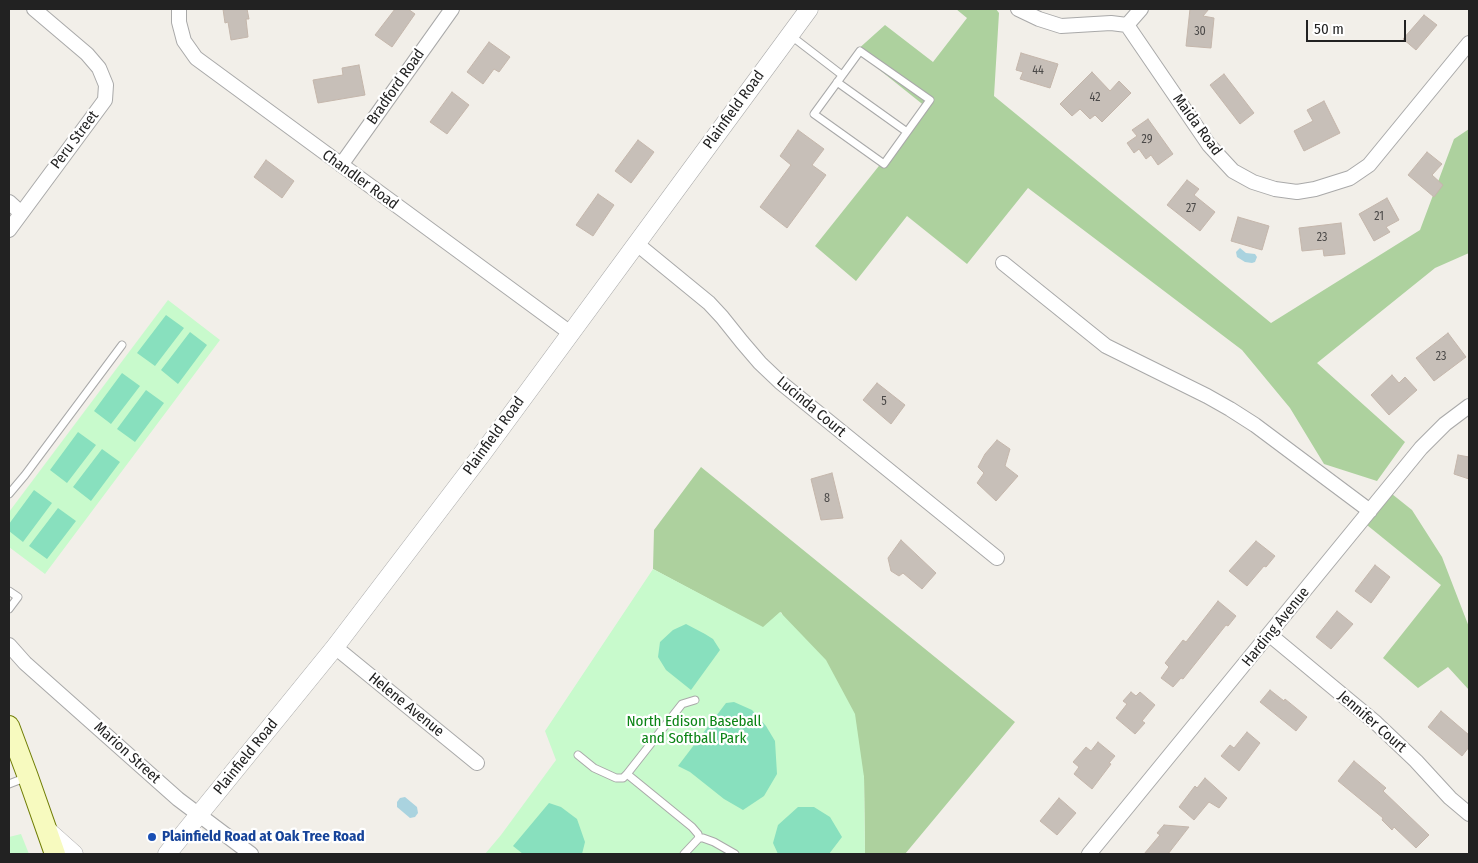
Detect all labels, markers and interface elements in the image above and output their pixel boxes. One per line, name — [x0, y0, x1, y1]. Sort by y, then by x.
scale bar — [1308, 10, 1408, 42]
text: 50 m — [1314, 20, 1344, 38]
house number: 30 — [1194, 25, 1206, 39]
street label: Bradford Road — [363, 46, 429, 128]
house number: 44 — [1032, 64, 1044, 78]
street label: Plainfield Road — [700, 67, 768, 153]
house number: 42 — [1090, 91, 1100, 105]
street label: Maida Road — [1169, 91, 1225, 159]
street label: Peru Street — [47, 107, 103, 173]
house number: 29 — [1141, 133, 1153, 147]
street label: Chandler Road — [318, 146, 402, 214]
house number: 27 — [1186, 202, 1196, 216]
house number: 21 — [1374, 210, 1384, 224]
house number: 23 — [1317, 231, 1327, 245]
house number: 23 — [1436, 350, 1446, 364]
street label: Lucinda Court — [773, 373, 849, 441]
street label: Plainfield Road — [460, 393, 528, 479]
house number: 5 — [881, 395, 887, 409]
house number: 8 — [824, 492, 830, 506]
street label: Harding Avenue — [1239, 584, 1313, 670]
street label: Helene Avenue — [365, 669, 447, 741]
street label: Jennifer Court — [1334, 687, 1410, 757]
park label: North Edison Baseball and Softball Park — [626, 713, 762, 748]
street label: Plainfield Road — [210, 715, 282, 799]
street label: Marion Street — [90, 718, 164, 788]
place label: Plainfield Road at Oak Tree Road — [162, 828, 365, 846]
marker: Plainfield Road at Oak Tree Road — [146, 831, 158, 843]

